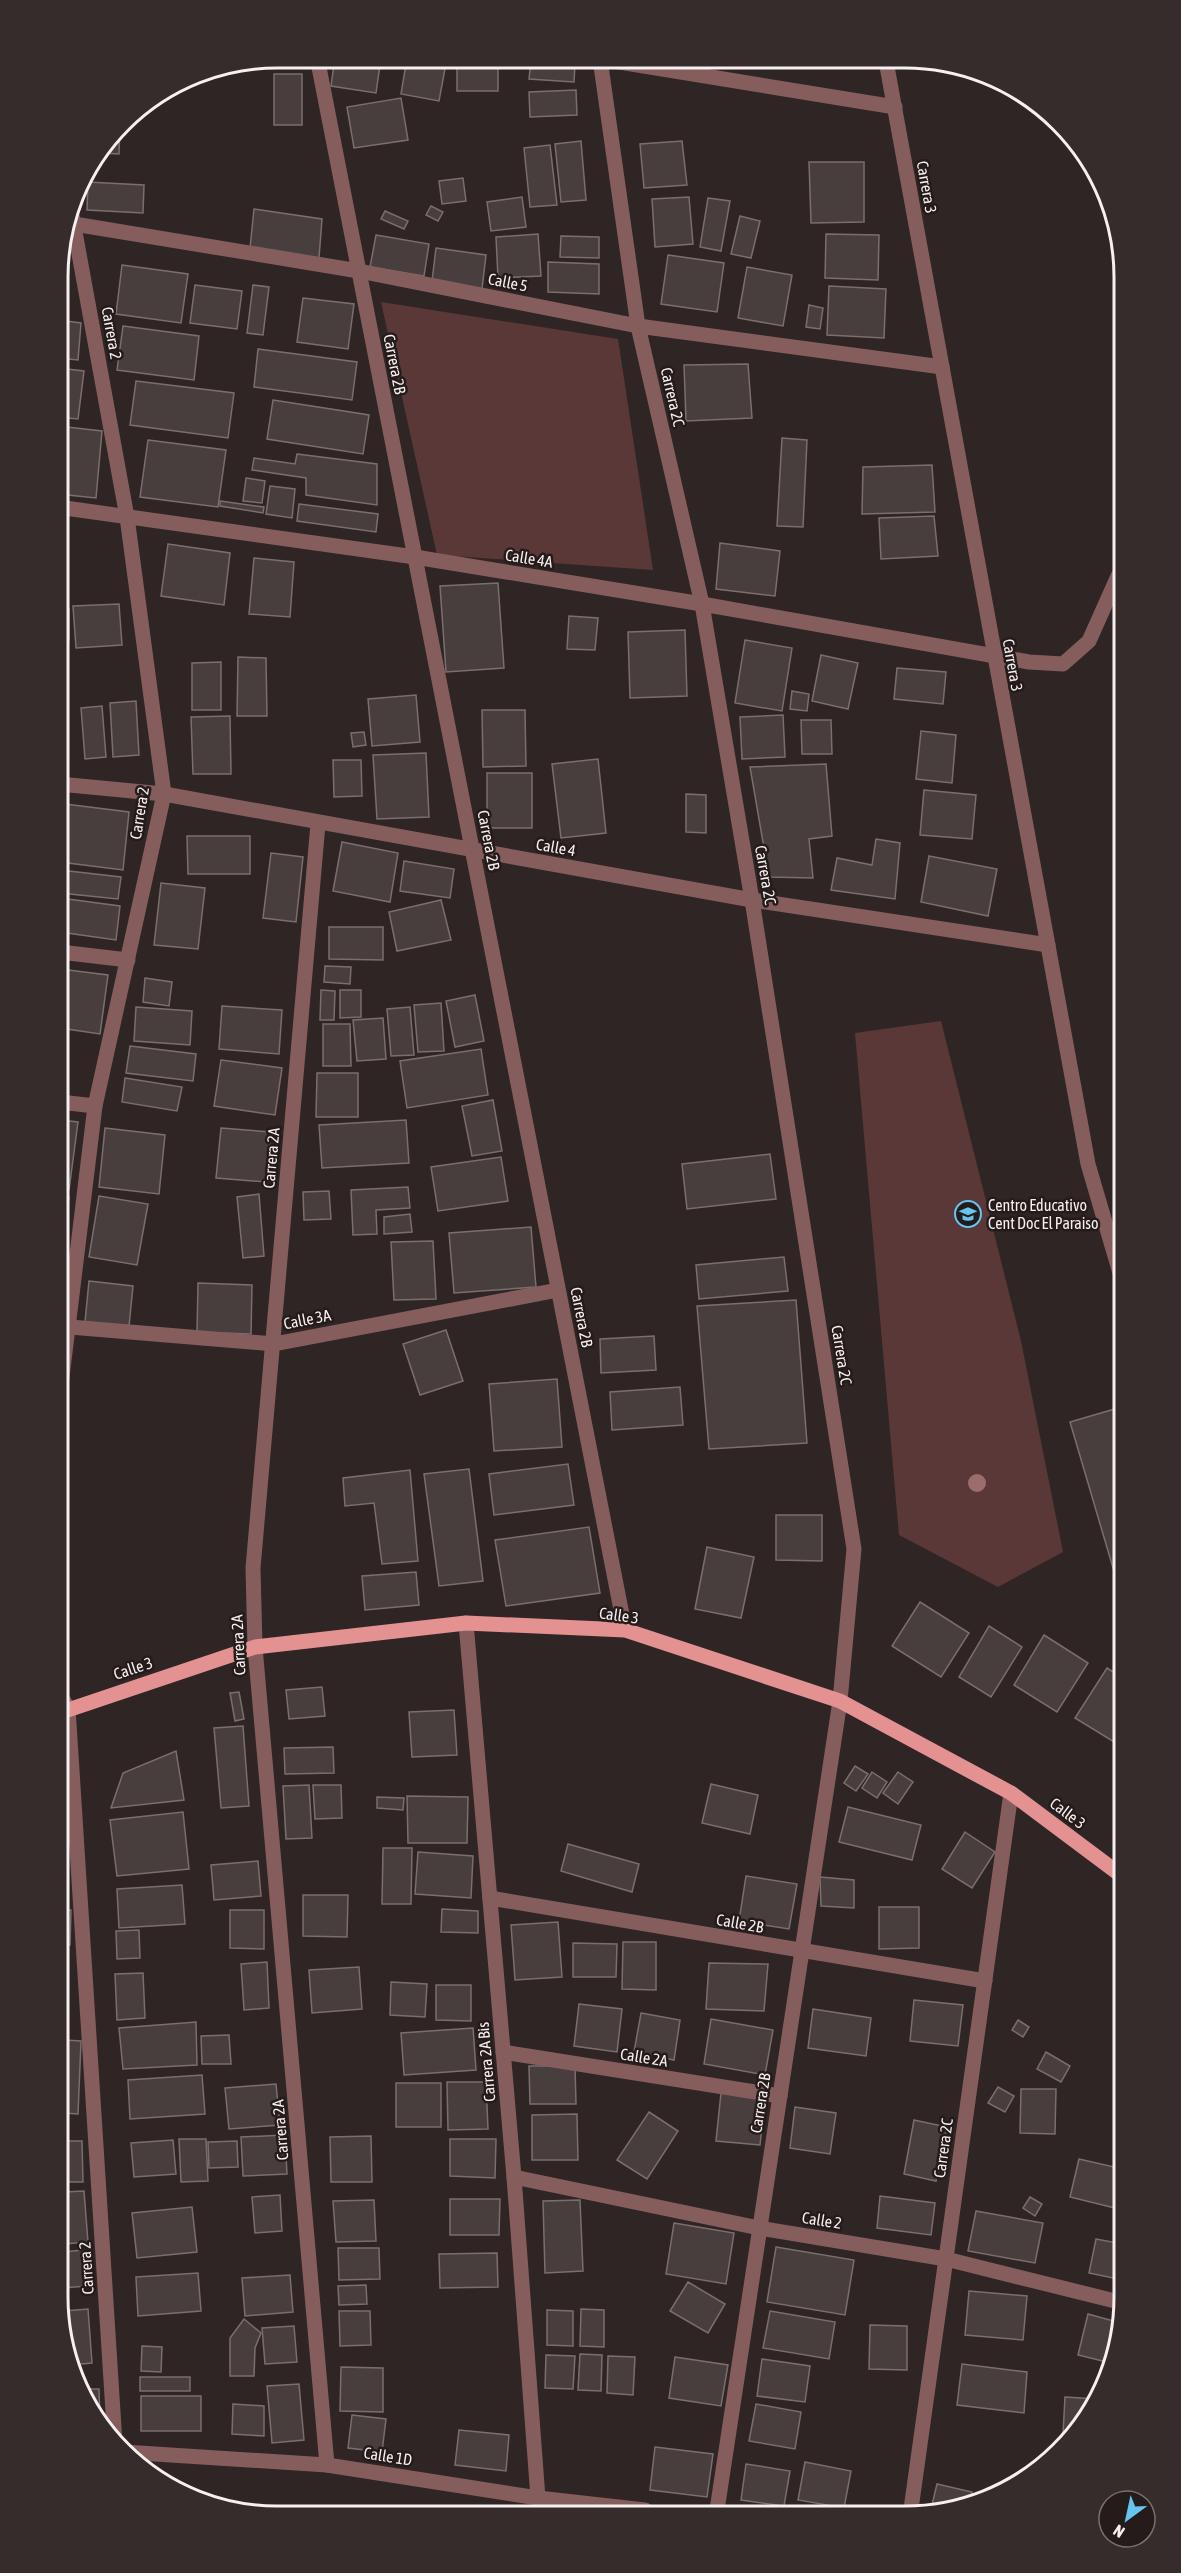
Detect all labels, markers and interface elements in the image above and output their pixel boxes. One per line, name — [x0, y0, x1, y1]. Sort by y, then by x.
street label: Carrera 3 — [914, 159, 940, 215]
street label: Calle 5 — [487, 269, 529, 295]
street label: Carrera 2 — [99, 305, 125, 361]
street label: Carrera 2B — [380, 333, 410, 396]
street label: Carrera 2C — [657, 366, 689, 428]
street label: Calle 4A — [504, 545, 554, 571]
street label: Carrera 3 — [1000, 637, 1026, 693]
street label: Carrera 2 — [126, 785, 152, 841]
street label: Carrera 2B — [474, 809, 504, 872]
street label: Calle 4 — [535, 835, 577, 859]
street label: Carrera 2C — [752, 844, 780, 906]
street label: Carrera 2A — [259, 1127, 283, 1189]
place label: Centro Educativo Cent Doc El Paraiso — [988, 1196, 1099, 1232]
school or university icon: Centro Educativo Cent Doc El Paraiso — [953, 1199, 983, 1229]
street label: Carrera 2B — [567, 1286, 597, 1349]
street label: Calle 3A — [282, 1306, 332, 1332]
street label: Carrera 2C — [828, 1324, 856, 1386]
street label: Calle 3 — [598, 1603, 640, 1627]
street label: Carrera 2A — [227, 1614, 249, 1676]
street label: Calle 3 — [111, 1653, 155, 1683]
street label: Calle 3 — [1047, 1794, 1089, 1832]
street label: Calle 2B — [715, 1910, 765, 1936]
street label: Carrera 2A Bis — [474, 2021, 498, 2103]
street label: Calle 2A — [619, 2044, 669, 2070]
street label: Carrera 2B — [746, 2071, 774, 2134]
street label: Carrera 2A — [268, 2099, 292, 2161]
street label: Carrera 2C — [930, 2117, 956, 2179]
street label: Calle 2 — [801, 2208, 843, 2232]
street label: Carrera 2 — [75, 2241, 97, 2295]
street label: Calle 1D — [362, 2443, 414, 2469]
north arrow — [1097, 2489, 1157, 2549]
text: N — [1110, 2521, 1128, 2542]

